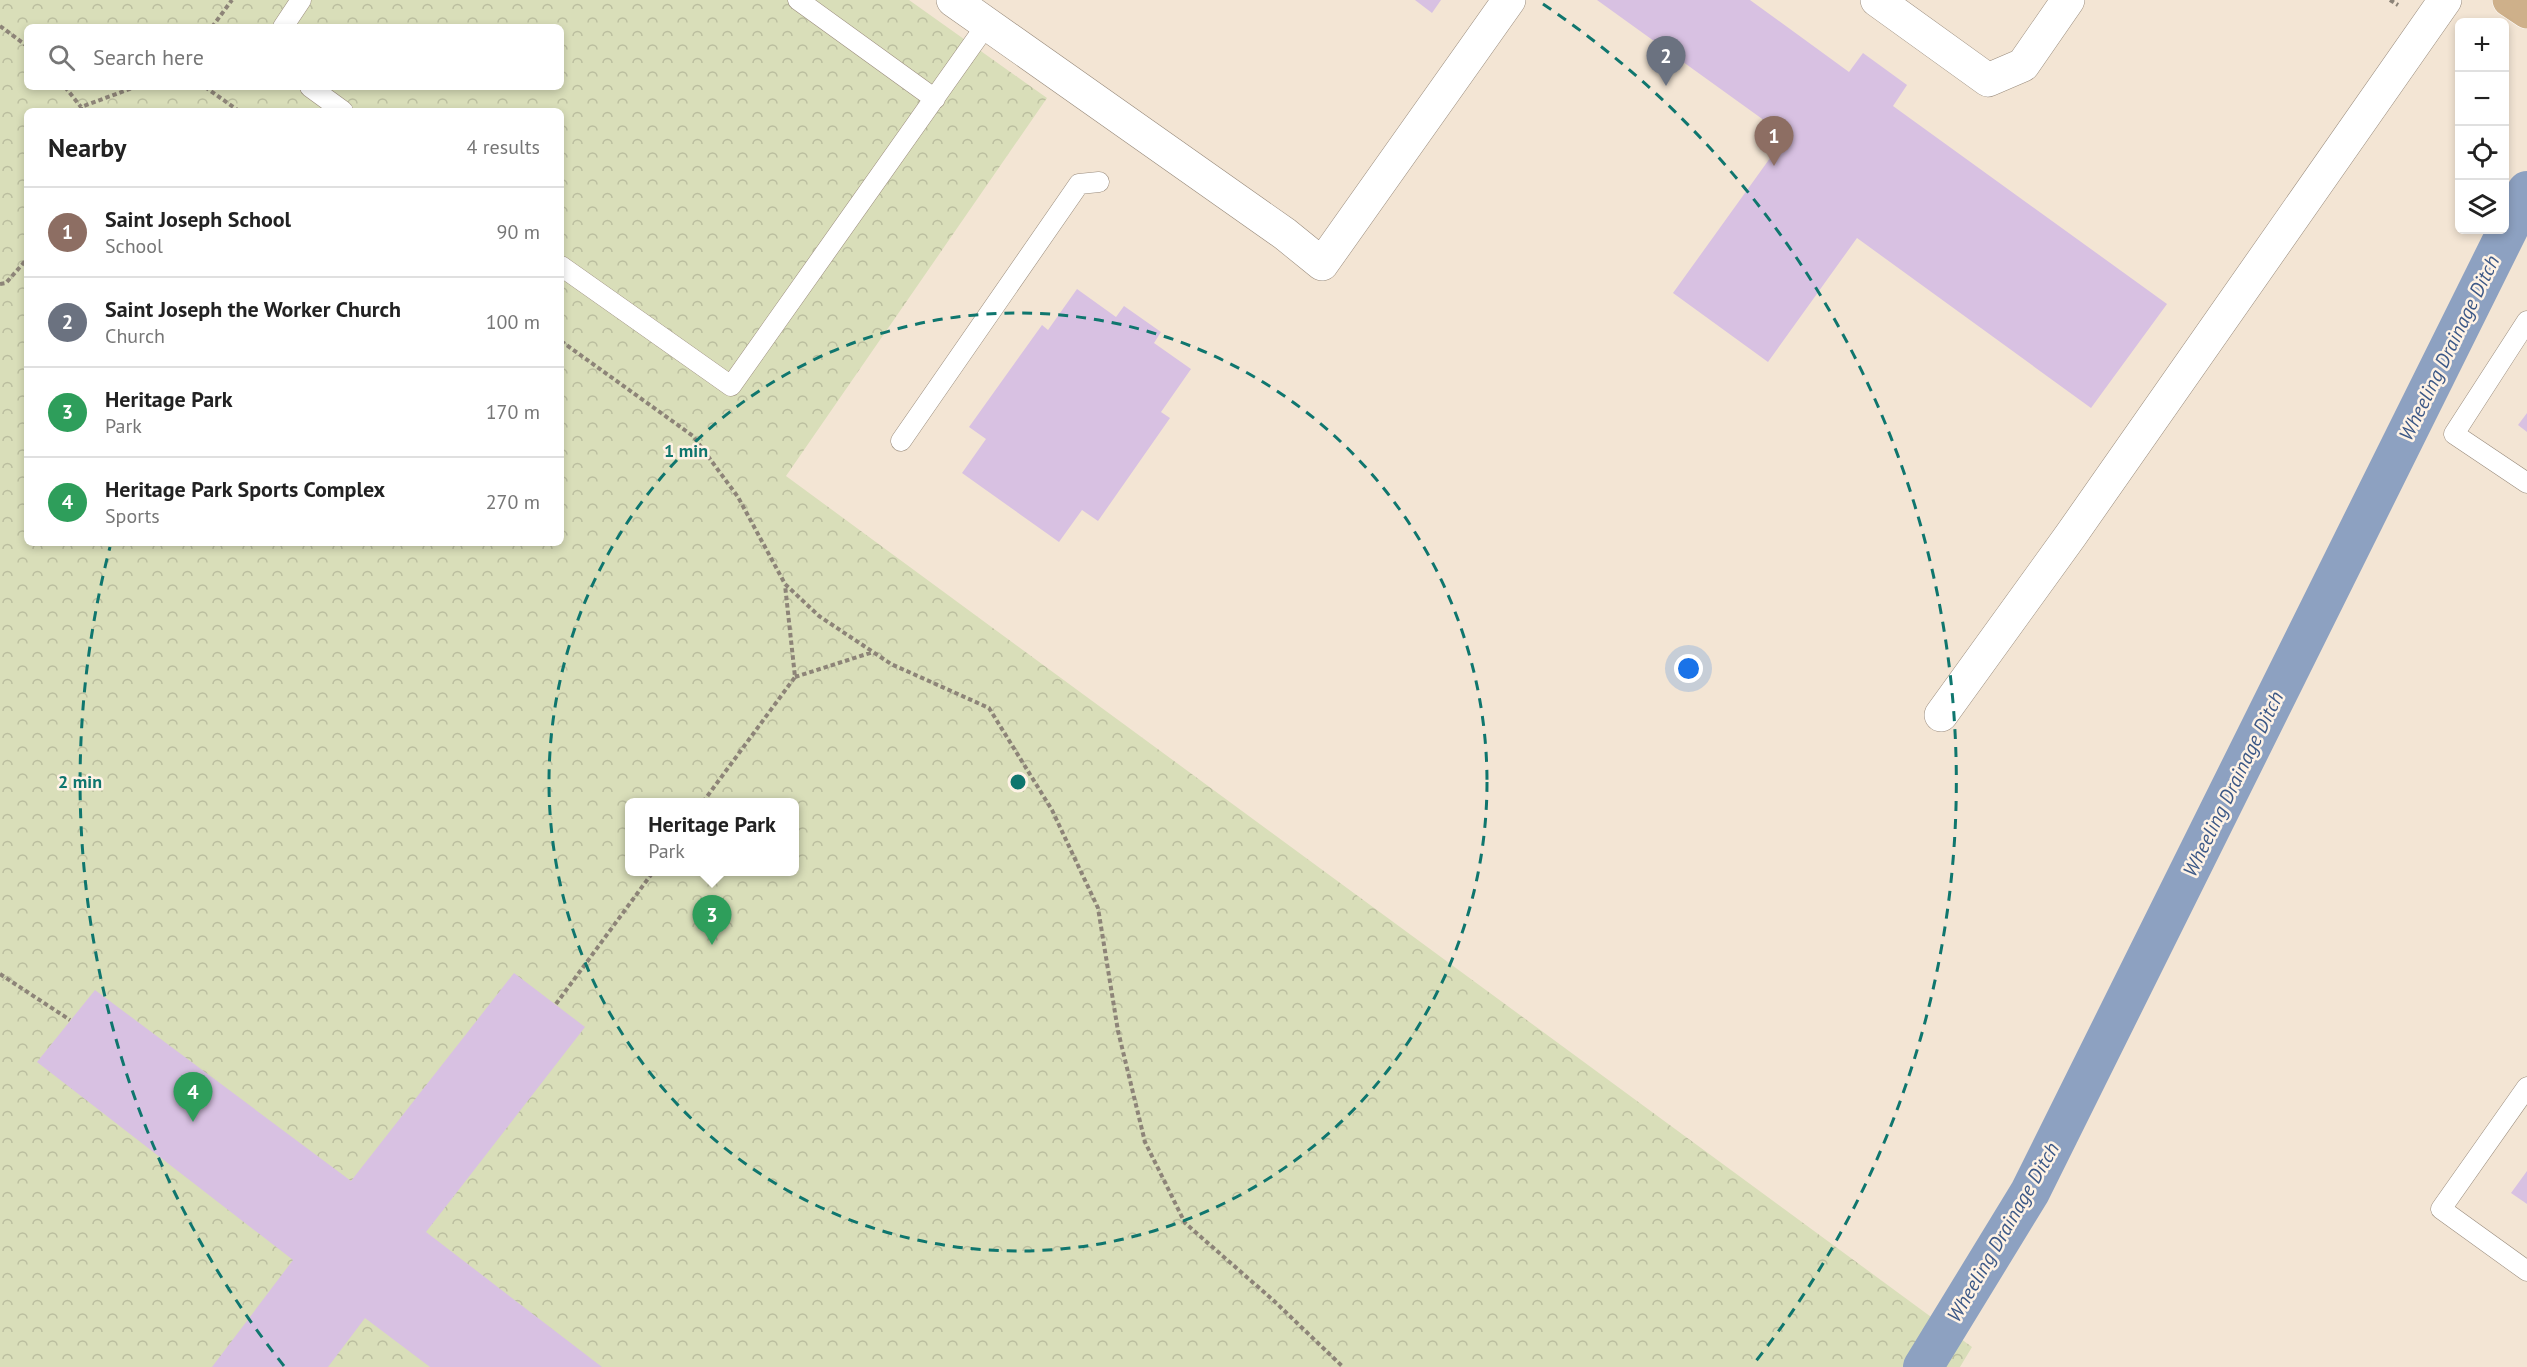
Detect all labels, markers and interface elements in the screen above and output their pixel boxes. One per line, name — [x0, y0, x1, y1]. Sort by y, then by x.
map controls — [2455, 18, 2509, 234]
button: + — [2455, 18, 2509, 72]
search box — [24, 24, 564, 90]
pin: 2 — [1646, 36, 1686, 86]
icon: search — [45, 41, 78, 74]
text: Search here — [93, 43, 204, 71]
button: − — [2455, 72, 2509, 126]
pin: 1 — [1754, 116, 1794, 166]
button: locate — [2455, 126, 2509, 180]
text: Nearby — [48, 131, 126, 164]
text: 4 results — [467, 134, 540, 160]
button: layers — [2455, 180, 2509, 234]
text: Saint Joseph School — [105, 205, 291, 233]
text: 1 — [62, 219, 73, 245]
text: 90 m — [497, 219, 540, 245]
text: School — [105, 233, 163, 259]
water label: Wheeling Drainage Ditch — [2393, 251, 2505, 445]
text: Saint Joseph the Worker Church — [105, 295, 401, 323]
text: 2 — [62, 309, 73, 335]
text: 100 m — [486, 309, 540, 335]
text: Church — [105, 323, 165, 349]
text: Heritage Park — [105, 385, 233, 413]
text: 3 — [62, 399, 73, 425]
text: 170 m — [486, 399, 540, 425]
text: Park — [105, 413, 142, 439]
text: 1 min — [664, 439, 708, 462]
text: Heritage Park Sports Complex — [105, 475, 385, 503]
text: 4 — [62, 489, 73, 515]
text: 270 m — [486, 489, 540, 515]
text: Sports — [105, 503, 160, 529]
your location — [1674, 654, 1703, 683]
water label: Wheeling Drainage Ditch — [2177, 687, 2289, 881]
text: 2 min — [58, 770, 102, 793]
centre of rings — [1008, 772, 1028, 792]
popup — [625, 798, 799, 876]
text: Heritage Park — [648, 810, 776, 838]
text: Park — [648, 838, 685, 864]
pin: 3 — [692, 896, 732, 945]
pin: 4 — [174, 1072, 212, 1122]
water label: Wheeling Drainage Ditch — [1941, 1138, 2065, 1326]

